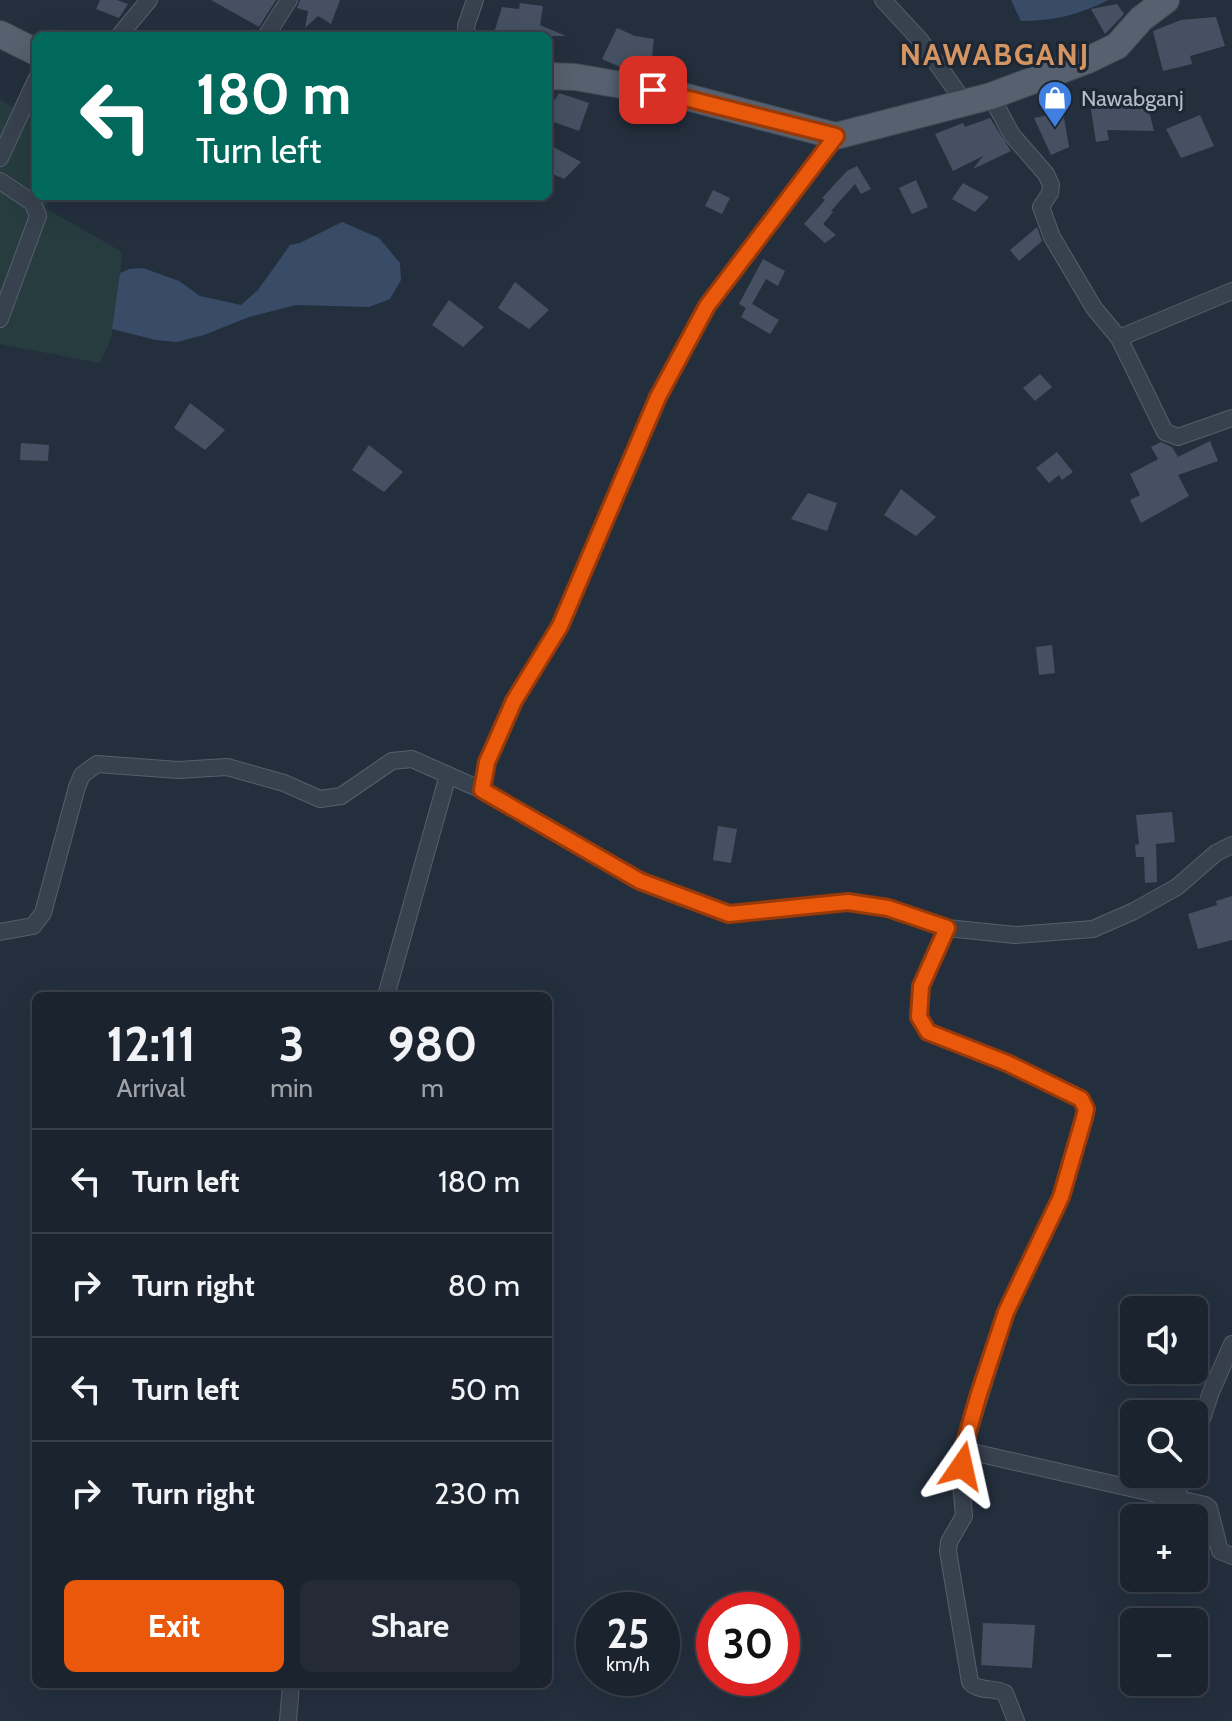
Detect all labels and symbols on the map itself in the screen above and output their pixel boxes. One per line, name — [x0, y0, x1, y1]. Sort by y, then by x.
district label: NAWABGANJ — [900, 36, 1090, 73]
pin — [619, 56, 687, 124]
shop icon: Nawabganj — [1036, 79, 1074, 129]
place label: Nawabganj — [1081, 85, 1184, 112]
position arrow — [920, 1424, 1004, 1508]
speed limit sign: 30 — [696, 1592, 800, 1696]

